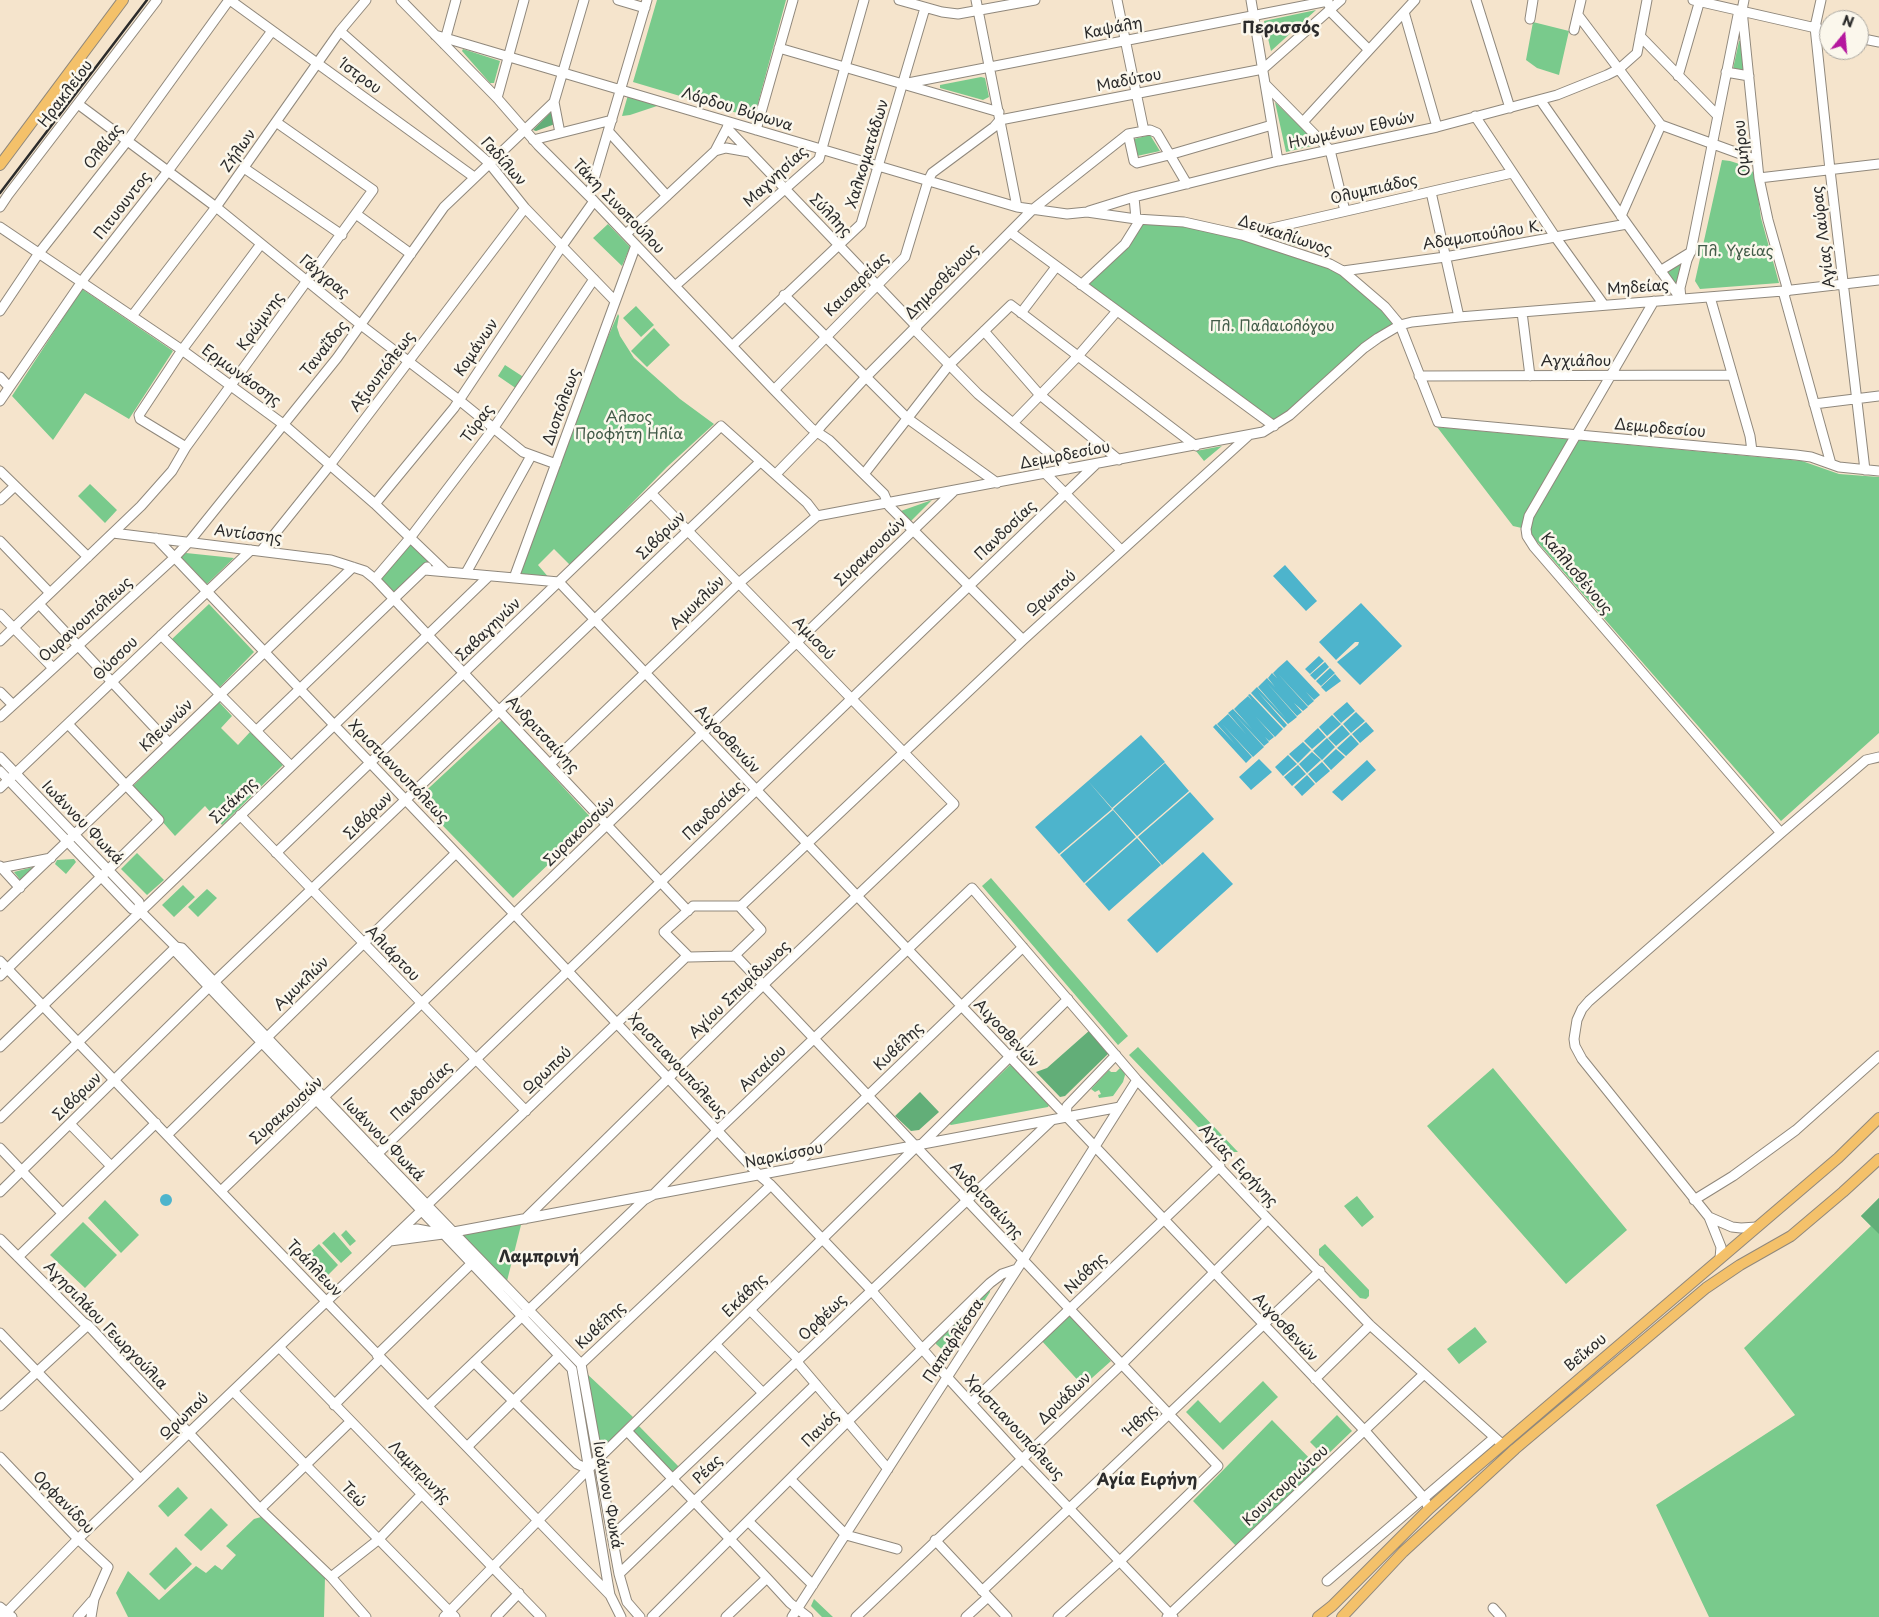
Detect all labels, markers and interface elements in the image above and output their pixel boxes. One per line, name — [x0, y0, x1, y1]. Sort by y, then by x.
text: N — [1840, 9, 1857, 33]
north arrow — [1819, 10, 1869, 60]
street label: Καψάλη — [1082, 15, 1144, 43]
district label: Περισσός — [1242, 19, 1320, 39]
street label: Ίστρου — [336, 56, 384, 98]
street label: Ηρακλείου — [35, 57, 97, 131]
street label: Μαδύτου — [1095, 66, 1163, 96]
street label: Λόρδου Βύρωνα — [679, 85, 795, 135]
street label: Χαλκοματάδων — [843, 97, 893, 211]
street label: Ηνωμένων Εθνών — [1287, 109, 1417, 153]
street label: Ομήρου — [1731, 119, 1755, 177]
street label: Ολβίας — [81, 121, 127, 173]
street label: Ζήλων — [218, 126, 260, 176]
street label: Γαδίλων — [476, 134, 530, 190]
street label: Μαγνησίας — [740, 143, 812, 211]
street label: Τάκη Σινοπούλου — [568, 156, 668, 258]
street label: Πιτυουντος — [91, 168, 155, 244]
street label: Ολυμπιάδος — [1329, 171, 1419, 209]
street label: Αγίας Λαύρας — [1809, 185, 1839, 289]
street label: Σύλλης — [805, 191, 855, 241]
street label: Δευκαλίωνος — [1236, 212, 1334, 260]
street label: Αδαμοπούλου Κ. — [1422, 218, 1544, 254]
street label: Δημοσθένους — [901, 241, 983, 323]
park label: Πλ. Υγείας — [1697, 243, 1773, 261]
street label: Καισαρείας — [821, 249, 893, 321]
street label: Γάγγρας — [296, 252, 352, 302]
street label: Μηδείας — [1606, 277, 1670, 299]
street label: Κρώμνης — [234, 289, 288, 355]
street label: Κομάνων — [451, 316, 503, 380]
street label: Ταναΐδος — [298, 318, 352, 380]
park label: Πλ. Παλαιολόγου — [1210, 318, 1334, 336]
street label: Αξιουπόλεως — [347, 328, 419, 416]
street label: Ερμωνάσσης — [198, 341, 284, 411]
street label: Αγχιάλου — [1541, 353, 1611, 371]
street label: Διοπόλεως — [540, 366, 584, 448]
street label: Τύρας — [458, 401, 498, 447]
park label: Αλσος Προφήτη Ηλία — [575, 409, 683, 444]
street label: Δεμιρδεσίου — [1613, 416, 1707, 442]
street label: Δεμιρδεσίου — [1018, 438, 1112, 474]
street label: Πανδοσίας — [972, 497, 1040, 565]
street label: Σιβόρων — [634, 508, 690, 564]
street label: Συρακουσών — [832, 513, 910, 591]
street label: Αντίσσης — [213, 522, 283, 548]
street label: Καλλισθένους — [1537, 530, 1615, 618]
street label: Ωρωπού — [1024, 567, 1080, 621]
street label: Αμυκλών — [667, 572, 729, 634]
street label: Ουρανουπόλεως — [36, 574, 136, 666]
street label: Σαβαγηνών — [453, 595, 525, 665]
street label: Αμισού — [788, 614, 838, 664]
street label: Θύσσου — [90, 633, 142, 685]
street label: Ανδριτσαίνης — [502, 693, 582, 777]
street label: Κλεωνών — [136, 696, 198, 756]
street label: Αιγοσθενών — [691, 702, 763, 778]
street label: Χριστιανουπόλεως — [344, 716, 452, 828]
street label: Σιτάκης — [207, 774, 261, 828]
street label: Ιωάννου Φωκά — [38, 777, 126, 869]
street label: Πανδοσίας — [680, 777, 748, 845]
street label: Σιβόρων — [341, 788, 397, 844]
street label: Συρακουσών — [541, 793, 619, 871]
street label: Αλιάρτου — [361, 923, 423, 985]
street label: Αγίου Σπυρίδωνος — [686, 937, 794, 1043]
street label: Αμυκλών — [271, 953, 333, 1015]
street label: Αιγοσθενών — [970, 996, 1042, 1072]
street label: Χριστιανουπόλεως — [624, 1010, 730, 1122]
street label: Κυβέλης — [871, 1019, 927, 1075]
street label: Ανταίου — [736, 1042, 790, 1096]
street label: Ωρωπού — [520, 1044, 576, 1098]
street label: Πανδοσίας — [388, 1058, 456, 1126]
street label: Σιβόρων — [50, 1069, 106, 1125]
street label: Συρακουσών — [247, 1073, 327, 1149]
street label: Ιωάννου Φωκά — [339, 1094, 427, 1186]
street label: Αγίας Ειρήνης — [1195, 1121, 1281, 1211]
street label: Ναρκίσσου — [743, 1140, 825, 1172]
street label: Ανδριτσαίνης — [946, 1159, 1026, 1243]
street label: Τράλλεων — [282, 1237, 346, 1301]
district label: Λαμπρινή — [499, 1248, 579, 1268]
street label: Νιόβης — [1061, 1250, 1111, 1298]
street label: Αγησιλάου Γεωργούλια — [39, 1258, 171, 1394]
street label: Εκάβης — [719, 1271, 771, 1321]
street label: Αιγοσθενών — [1249, 1290, 1321, 1366]
street label: Ορφέως — [795, 1291, 851, 1345]
street label: Παπαφλέσσα — [920, 1296, 988, 1386]
street label: Κυβέλης — [572, 1299, 630, 1353]
street label: Βεΐκου — [1561, 1330, 1611, 1376]
street label: Δρυάδων — [1035, 1369, 1095, 1429]
street label: Χριστιανουπόλεως — [961, 1372, 1067, 1484]
street label: Ωρωπού — [157, 1390, 213, 1444]
street label: Ήβης — [1121, 1401, 1161, 1441]
street label: Πανός — [799, 1407, 843, 1451]
street label: Λαμπρινής — [385, 1438, 453, 1508]
street label: Ιωάννου Φωκά — [589, 1440, 625, 1550]
street label: Κουντουριώτου — [1239, 1442, 1333, 1530]
street label: Ρέας — [690, 1452, 726, 1488]
street label: Ορφανίδου — [29, 1468, 97, 1538]
district label: Αγία Ειρήνη — [1097, 1471, 1197, 1491]
street label: Τεώ — [337, 1479, 369, 1511]

